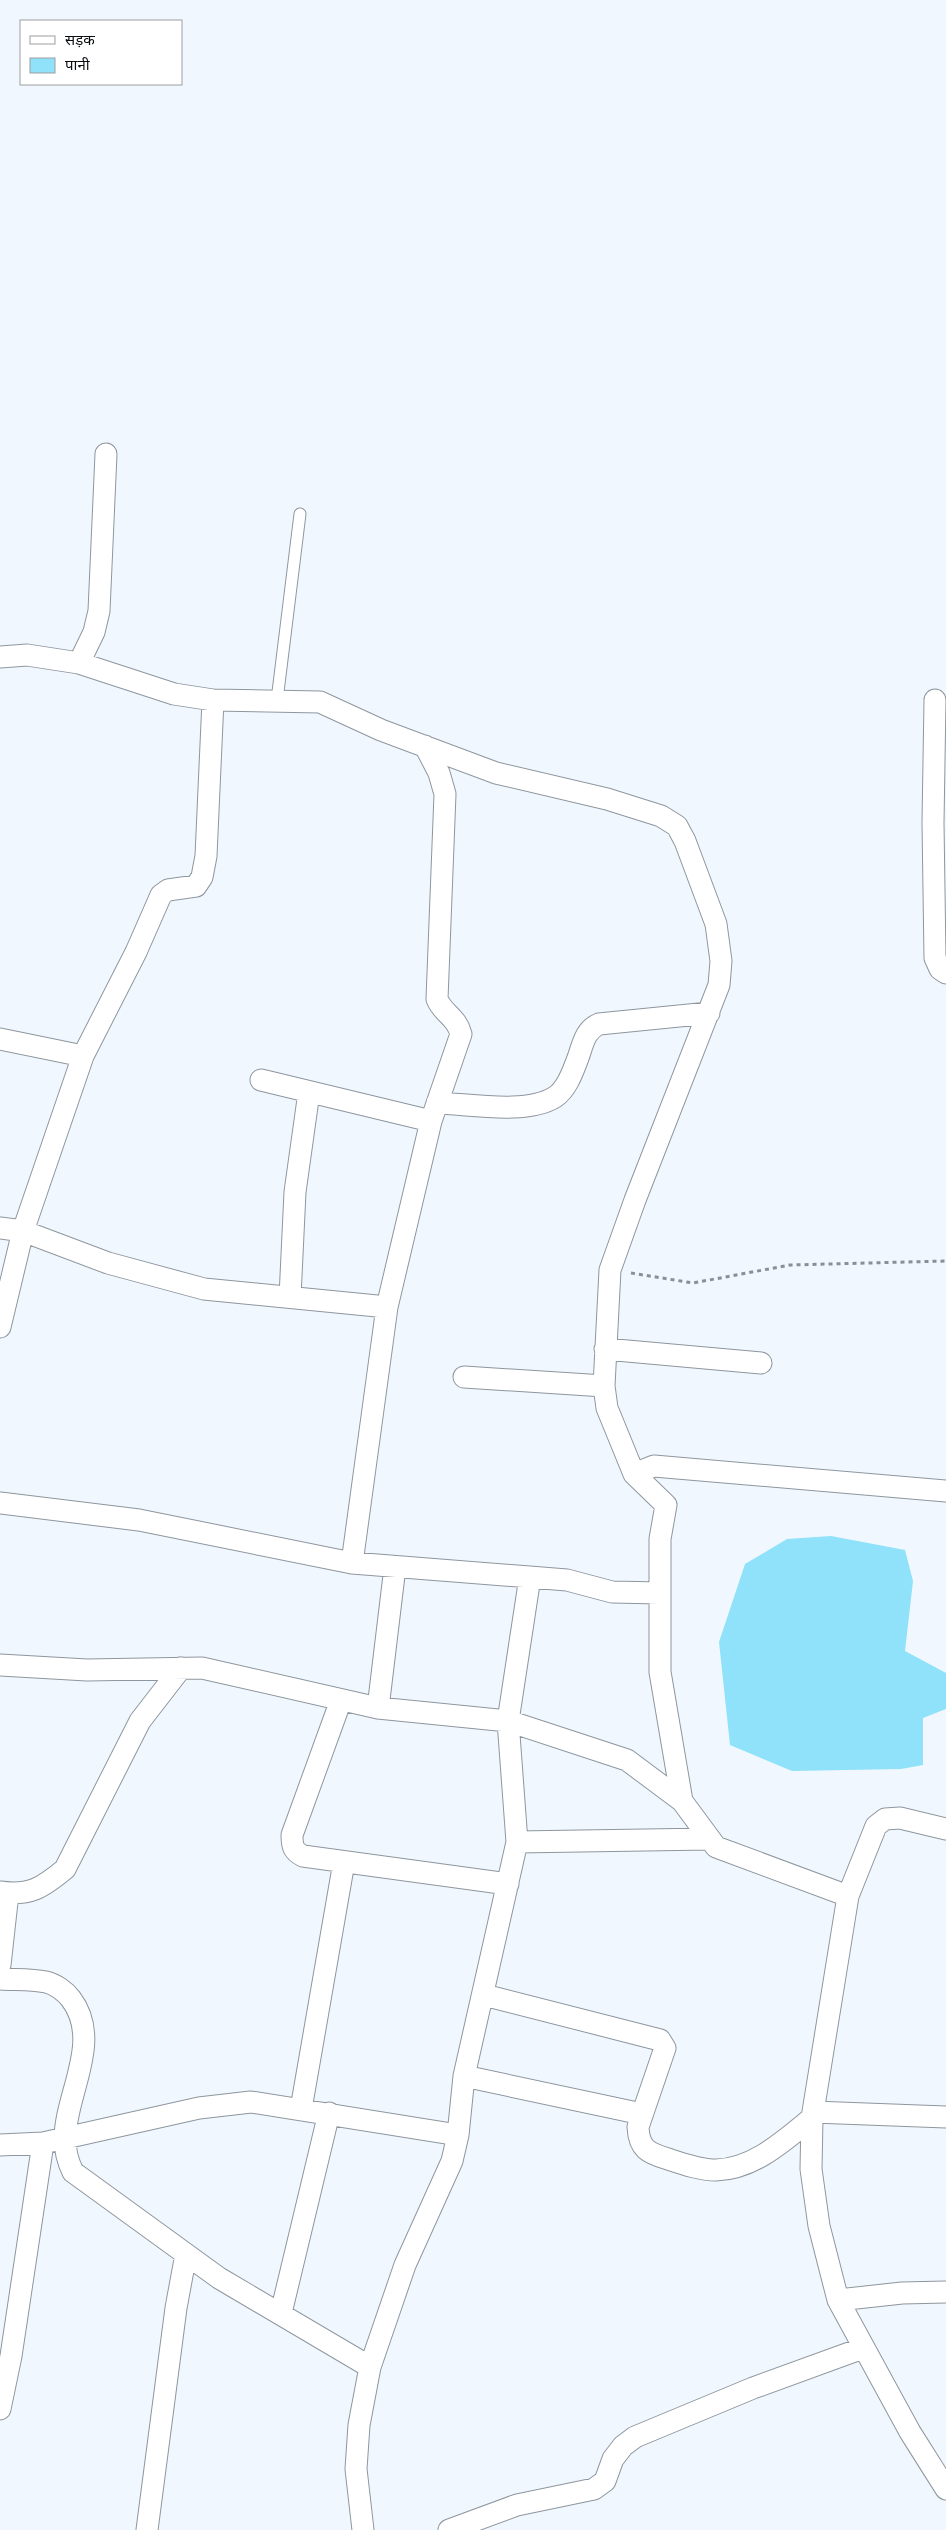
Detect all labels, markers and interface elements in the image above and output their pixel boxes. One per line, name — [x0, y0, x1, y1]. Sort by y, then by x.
legend — [20, 20, 182, 85]
text: सड़क — [65, 30, 95, 49]
text: पानी — [65, 55, 91, 74]

